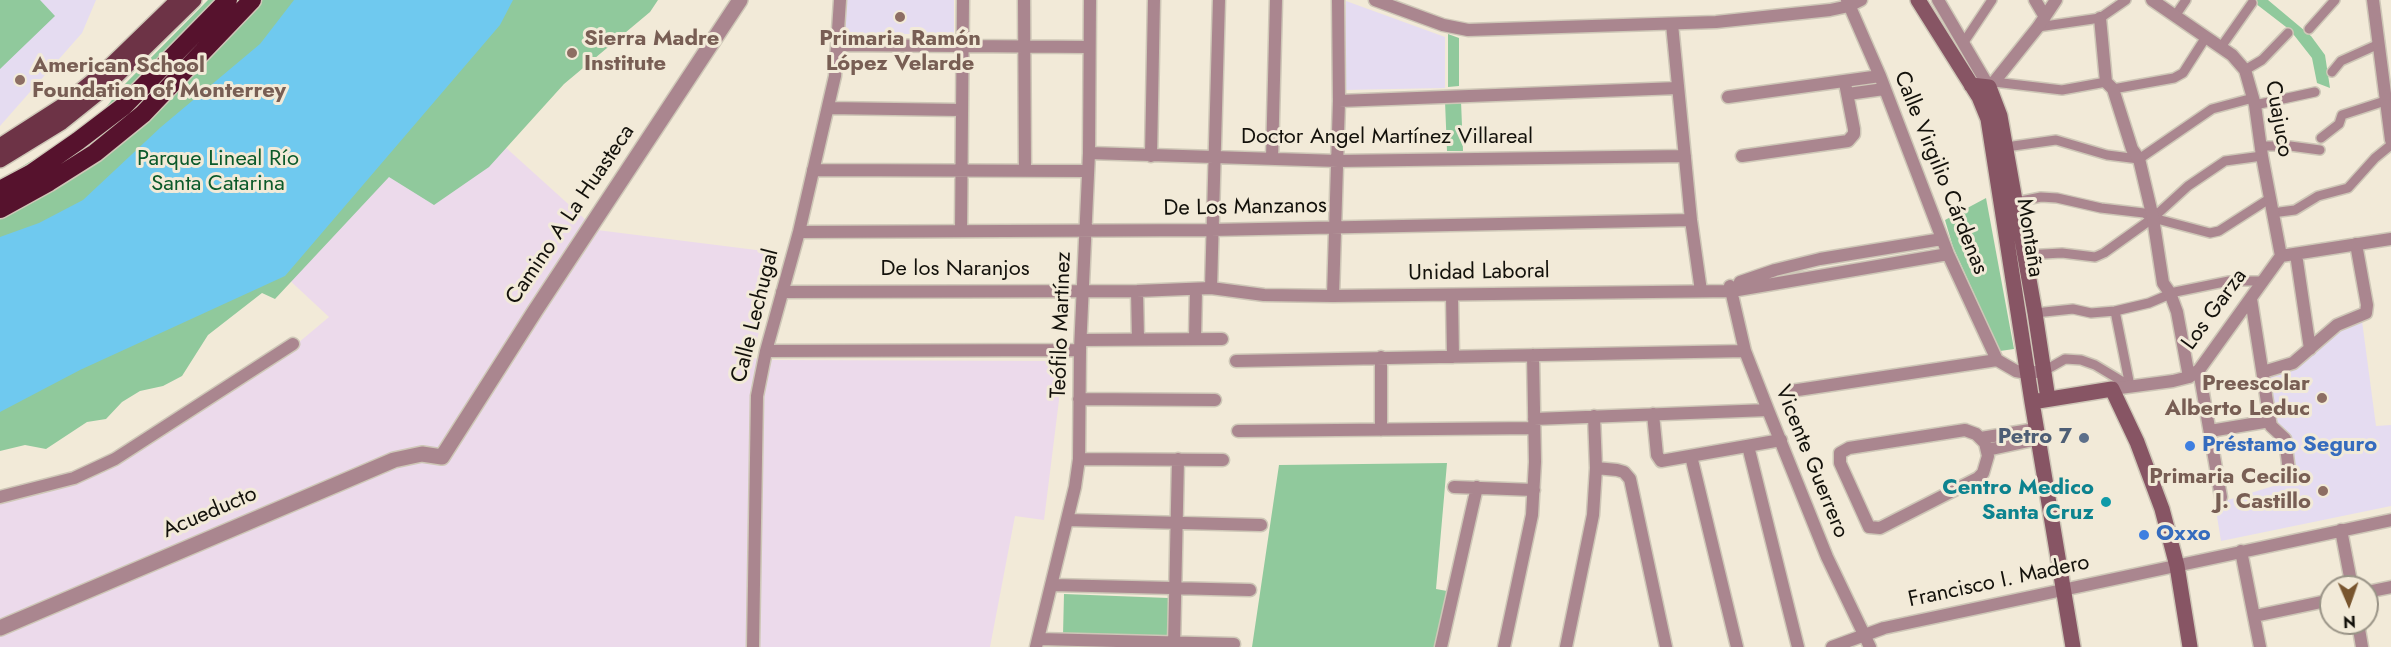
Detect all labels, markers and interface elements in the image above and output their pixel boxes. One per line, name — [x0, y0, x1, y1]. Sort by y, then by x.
marker: Primaria Ramón López Velarde — [893, 10, 907, 24]
place label: Sierra Madre Institute — [584, 27, 719, 78]
place label: Primaria Ramón López Velarde — [819, 27, 981, 78]
marker: Sierra Madre Institute — [565, 46, 579, 60]
place label: American School Foundation of Monterrey — [32, 54, 286, 106]
street label: Calle Virgilio Cárdenas — [1887, 67, 1993, 279]
marker: American School Foundation of Monterrey — [13, 73, 27, 87]
street label: Cuajuco — [2258, 79, 2298, 159]
street label: Camino A La Huasteca — [501, 120, 641, 310]
street label: Doctor Angel Martínez Villareal — [1241, 125, 1533, 151]
park label: Parque Lineal Río Santa Catarina — [137, 147, 299, 198]
street label: De Los Manzanos — [1163, 193, 1327, 223]
street label: Montaña — [2010, 197, 2048, 279]
street label: Calle Lechugal — [727, 246, 785, 386]
street label: Teófilo Martínez — [1046, 251, 1078, 399]
street label: De los Naranjos — [880, 257, 1030, 283]
street label: Unidad Laboral — [1408, 259, 1550, 287]
street label: Los Garza — [2177, 264, 2253, 356]
place label: Preescolar Alberto Leduc — [2165, 372, 2310, 424]
street label: Vicente Guerrero — [1768, 382, 1854, 542]
marker: Preescolar Alberto Leduc — [2315, 391, 2329, 405]
place label: Petro 7 — [1998, 425, 2072, 451]
marker: Petro 7 — [2077, 431, 2091, 445]
place label: Préstamo Seguro — [2202, 433, 2377, 459]
marker: Préstamo Seguro — [2183, 439, 2197, 453]
place label: Primaria Cecilio J. Castillo — [2149, 465, 2311, 516]
place label: Centro Medico Santa Cruz — [1942, 476, 2094, 528]
street label: Acueducto — [159, 481, 261, 545]
marker: Primaria Cecilio J. Castillo — [2316, 484, 2330, 498]
marker: Centro Medico Santa Cruz — [2099, 495, 2113, 509]
place label: Oxxo — [2156, 522, 2211, 548]
marker: Oxxo — [2137, 528, 2151, 542]
street label: Francisco I. Madero — [1906, 550, 2092, 614]
north arrow — [2319, 575, 2379, 635]
text: N — [2343, 610, 2356, 633]

